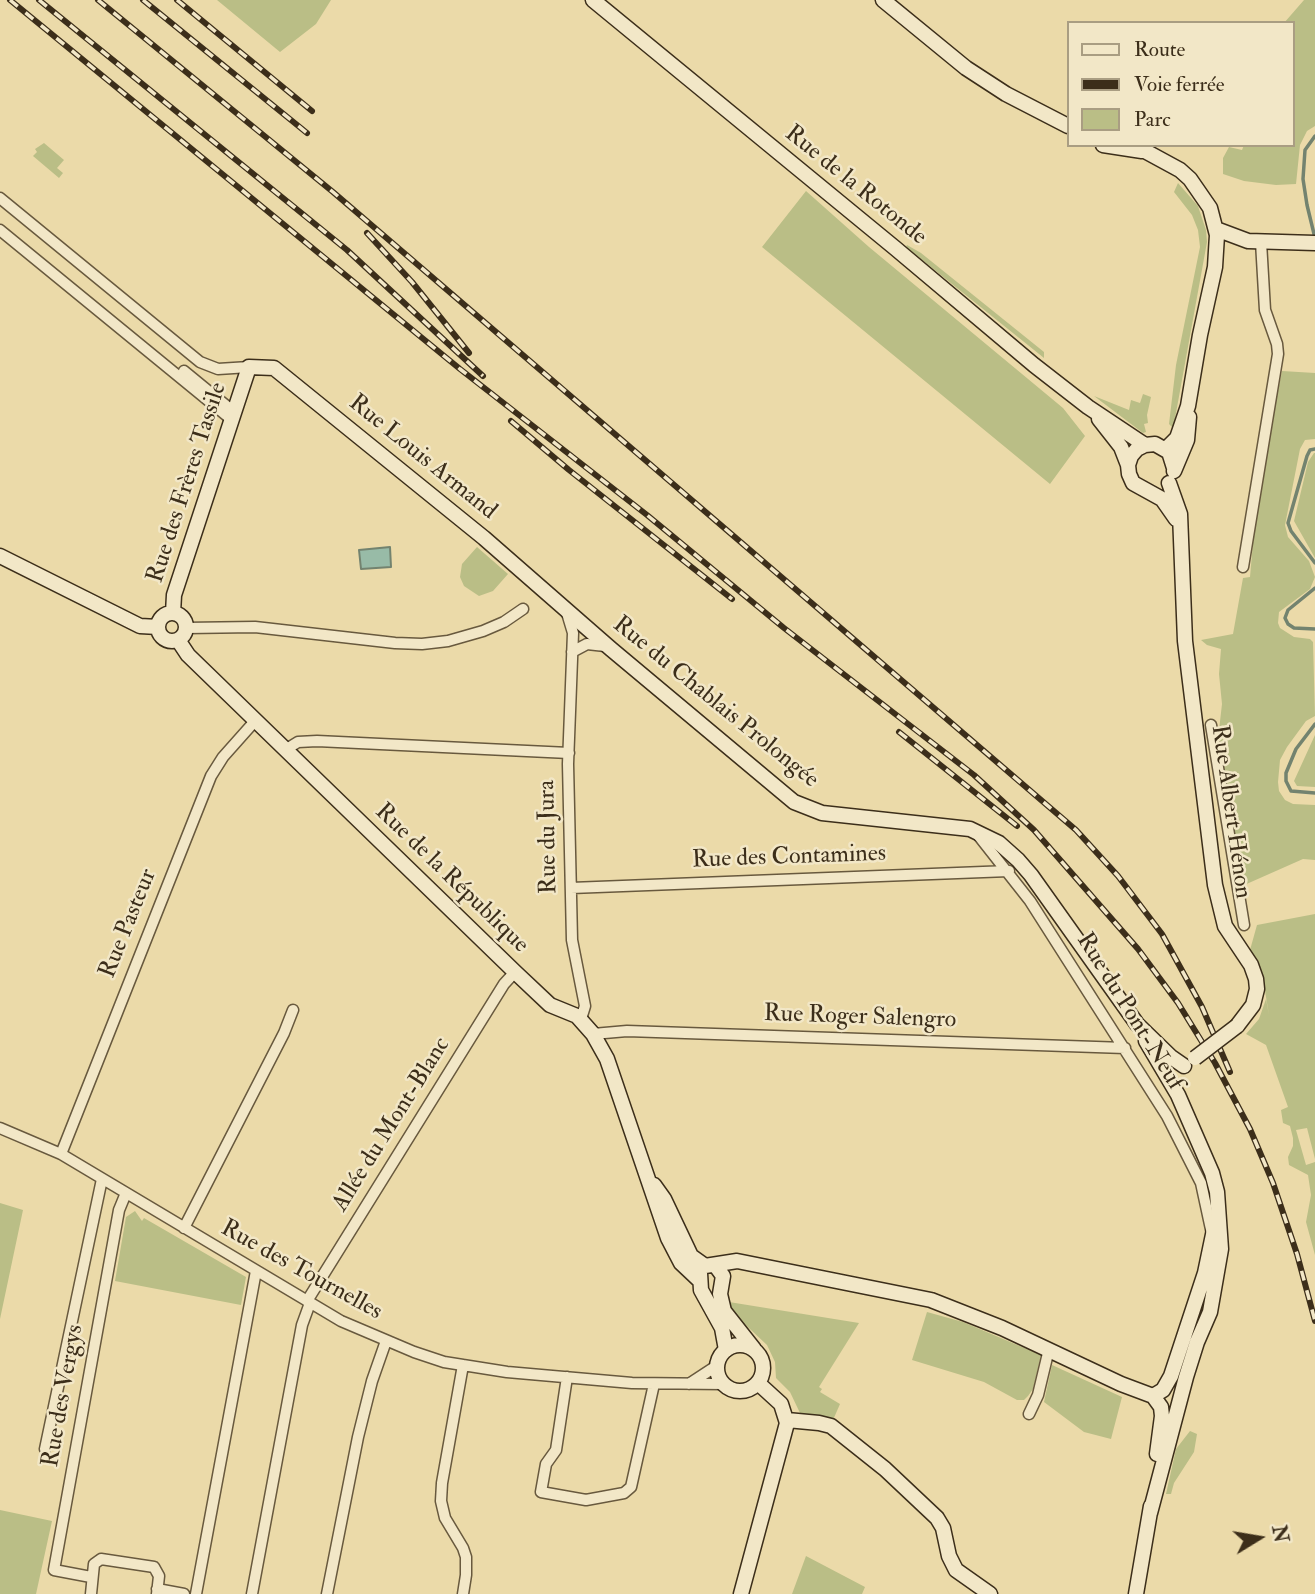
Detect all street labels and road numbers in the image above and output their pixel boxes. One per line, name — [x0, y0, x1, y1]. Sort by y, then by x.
street label: Rue de la Rotonde — [778, 120, 932, 252]
street label: Rue des Frères Tassile — [142, 379, 234, 587]
street label: Rue Louis Armand — [342, 389, 502, 527]
street label: Rue du Chablais Prolongée — [606, 611, 824, 795]
street label: Rue Albert Hénon — [1204, 723, 1256, 901]
street label: Rue du Jura — [534, 780, 564, 894]
street label: Rue de la République — [368, 798, 534, 960]
street label: Rue des Contamines — [691, 840, 887, 876]
street label: Rue Pasteur — [94, 865, 164, 983]
street label: Rue du Pont-Neuf — [1069, 928, 1189, 1096]
street label: Rue Roger Salengro — [763, 1000, 957, 1036]
street label: Allée du Mont-Blanc — [327, 1033, 457, 1217]
street label: Rue des Tournelles — [215, 1215, 387, 1327]
street label: Rue des Vergys — [37, 1322, 91, 1470]

